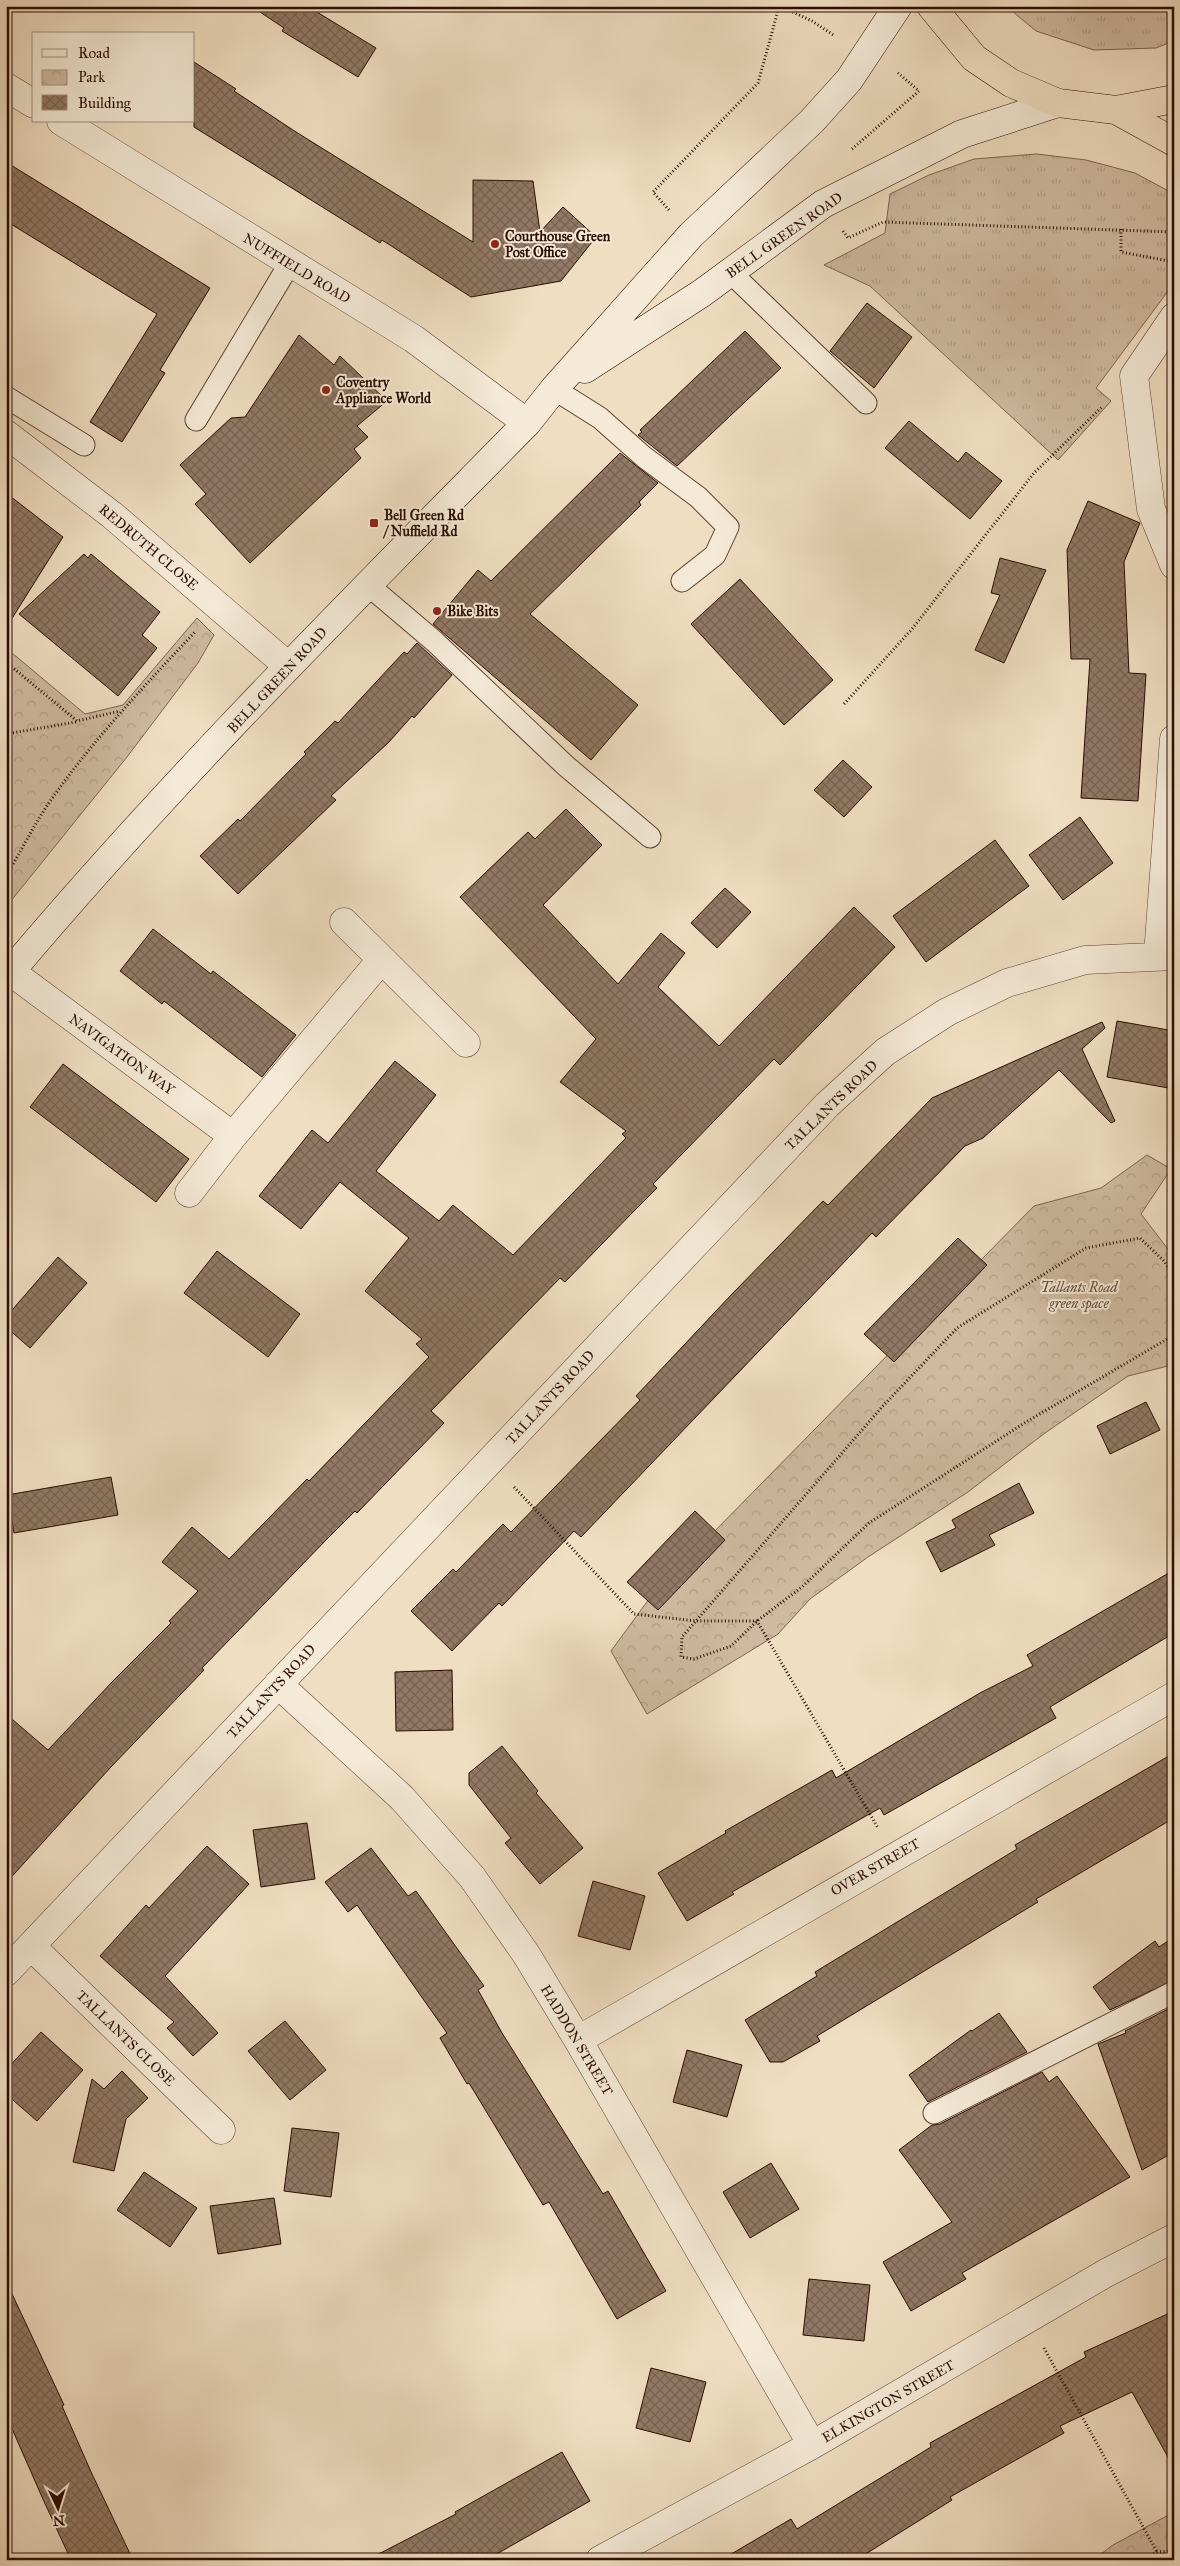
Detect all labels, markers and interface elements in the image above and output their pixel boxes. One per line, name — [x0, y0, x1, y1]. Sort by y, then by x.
legend — [32, 32, 195, 122]
text: Road — [78, 44, 110, 62]
text: Park — [78, 68, 105, 86]
text: Building — [78, 94, 132, 112]
street label: BELL GREEN ROAD — [723, 189, 846, 282]
place label: Courthouse Green Post Office — [505, 228, 611, 261]
street label: NUFFIELD ROAD — [240, 230, 353, 307]
marker: Courthouse Green Post Office — [489, 238, 501, 250]
place label: Coventry Appliance World — [335, 374, 432, 408]
marker: Coventry Appliance World — [320, 384, 332, 396]
street label: REDRUTH CLOSE — [96, 501, 202, 594]
place label: Bell Green Rd / Nuffield Rd — [382, 507, 465, 540]
marker: Bell Green Rd / Nuffield Rd — [368, 517, 380, 529]
place label: Bike Bits — [447, 603, 498, 620]
marker: Bike Bits — [431, 605, 443, 617]
street label: BELL GREEN ROAD — [224, 624, 331, 737]
street label: NAVIGATION WAY — [66, 1010, 179, 1099]
street label: TALLANTS ROAD — [781, 1057, 881, 1154]
park label: Tallants Road green space — [1040, 1279, 1119, 1313]
street label: TALLANTS ROAD — [502, 1347, 598, 1448]
street label: TALLANTS ROAD — [223, 1641, 319, 1742]
street label: OVER STREET — [828, 1835, 923, 1900]
street label: HADDON STREET — [537, 1982, 617, 2099]
street label: TALLANTS CLOSE — [73, 1987, 178, 2090]
street label: ELKINGTON STREET — [819, 2356, 958, 2446]
north arrow — [32, 2484, 82, 2534]
text: N — [52, 2512, 65, 2529]

